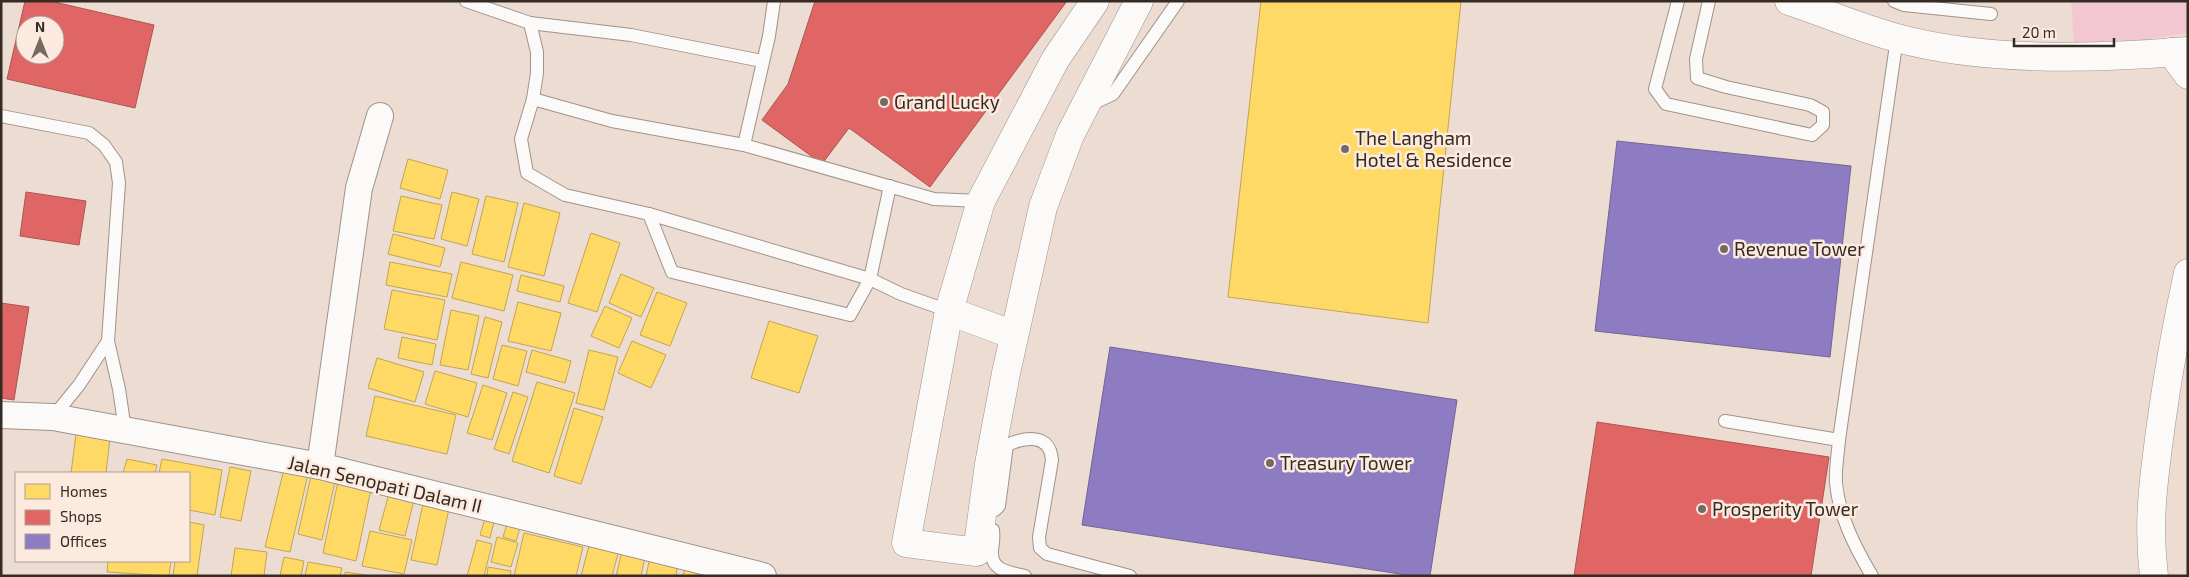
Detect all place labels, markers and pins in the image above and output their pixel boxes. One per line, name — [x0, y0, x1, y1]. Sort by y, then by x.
place label: Grand Lucky — [894, 90, 1000, 113]
marker: Grand Lucky — [878, 96, 890, 108]
place label: The Langham Hotel & Residence — [1355, 126, 1512, 171]
marker: The Langham Hotel & Residence — [1339, 143, 1351, 155]
place label: Revenue Tower — [1734, 237, 1865, 260]
marker: Revenue Tower — [1718, 243, 1730, 255]
place label: Treasury Tower — [1280, 451, 1412, 474]
marker: Treasury Tower — [1264, 457, 1276, 469]
place label: Prosperity Tower — [1712, 497, 1859, 520]
marker: Prosperity Tower — [1696, 503, 1708, 515]

